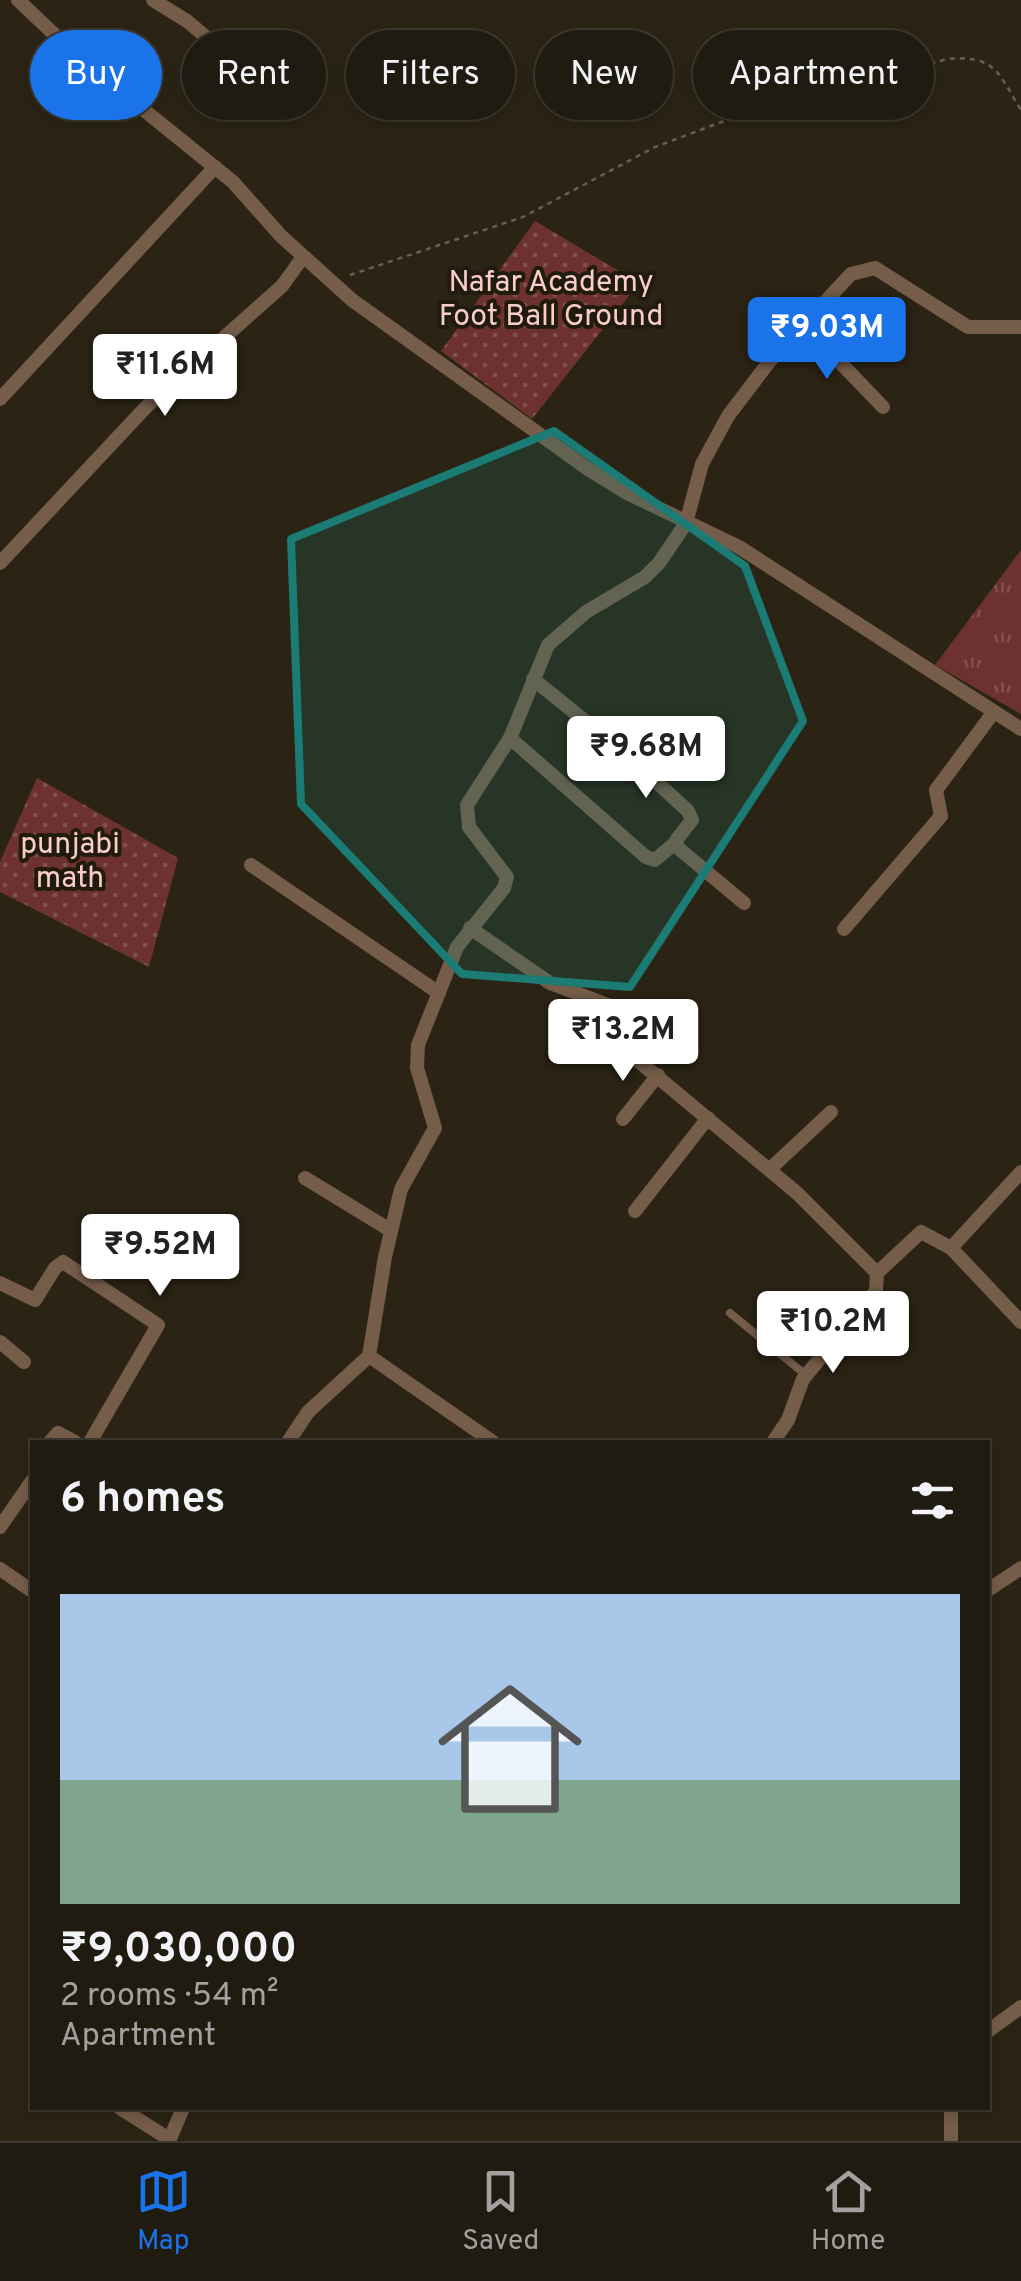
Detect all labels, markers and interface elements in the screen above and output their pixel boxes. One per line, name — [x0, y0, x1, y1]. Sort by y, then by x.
chip: Buy — [30, 30, 162, 120]
chip: Rent — [182, 30, 326, 120]
chip: Filters — [346, 30, 515, 120]
chip: New — [535, 30, 673, 120]
chip: Apartment — [693, 30, 934, 120]
park label: Nafar Academy Foot Ball Ground — [439, 265, 663, 336]
pin: ₹9.03M — [746, 297, 908, 382]
text: ₹9.03M — [770, 309, 884, 349]
pin: ₹11.6M — [84, 334, 246, 419]
text: ₹11.6M — [115, 346, 215, 386]
pin: ₹9.68M — [565, 716, 727, 801]
text: ₹9.68M — [589, 728, 703, 768]
park label: punjabi math — [20, 827, 120, 898]
pin: ₹13.2M — [542, 999, 704, 1084]
text: ₹13.2M — [570, 1011, 676, 1051]
pin: ₹9.52M — [79, 1214, 241, 1299]
text: ₹9.52M — [103, 1226, 217, 1266]
pin: ₹10.2M — [752, 1291, 914, 1376]
text: ₹10.2M — [779, 1303, 887, 1343]
icon: filters — [905, 1473, 960, 1528]
text: 6 homes — [60, 1474, 225, 1527]
icon: home — [420, 1659, 600, 1839]
text: ₹9,030,000 — [60, 1924, 297, 1977]
text: 2 rooms · 54 m² — [60, 1977, 279, 2017]
text: Apartment — [60, 2017, 216, 2057]
tab: Map — [136, 2164, 191, 2260]
tab: Saved — [462, 2164, 539, 2260]
tab: Home — [811, 2164, 885, 2260]

